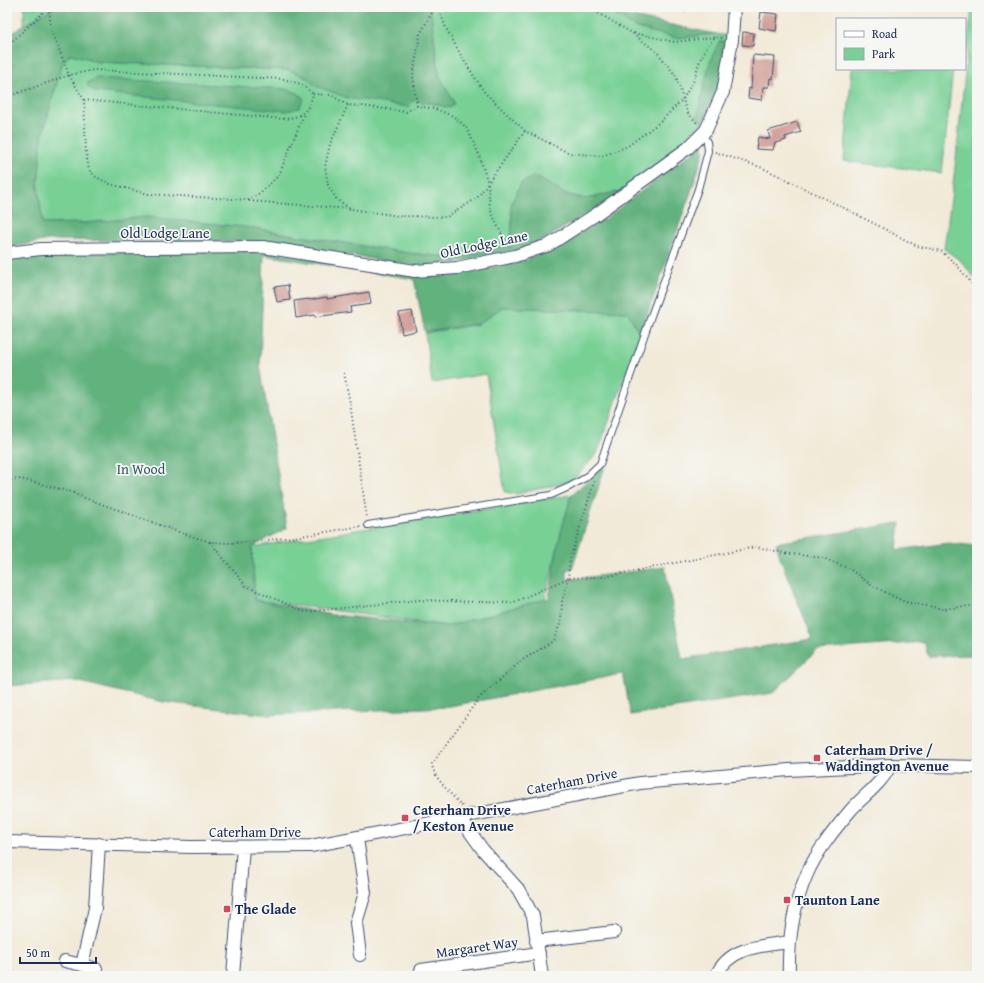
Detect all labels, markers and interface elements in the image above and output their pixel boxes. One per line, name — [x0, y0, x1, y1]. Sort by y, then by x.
legend — [836, 18, 966, 70]
text: Road — [872, 25, 898, 42]
text: Park — [872, 45, 896, 62]
street label: Old Lodge Lane — [121, 223, 210, 243]
street label: Old Lodge Lane — [438, 225, 530, 263]
park label: In Wood — [117, 459, 166, 479]
place label: Caterham Drive / Waddington Avenue — [825, 740, 949, 776]
marker: Caterham Drive / Waddington Avenue — [812, 753, 822, 763]
street label: Caterham Drive — [525, 762, 619, 800]
place label: Caterham Drive / Keston Avenue — [413, 800, 514, 836]
marker: Caterham Drive / Keston Avenue — [400, 813, 410, 823]
street label: Caterham Drive — [209, 822, 301, 842]
place label: Taunton Lane — [795, 890, 880, 910]
marker: Taunton Lane — [782, 895, 792, 905]
place label: The Glade — [235, 899, 297, 919]
marker: The Glade — [222, 904, 232, 914]
street label: Margaret Way — [435, 931, 519, 963]
scale bar — [20, 939, 96, 965]
text: 50 m — [26, 944, 50, 961]

